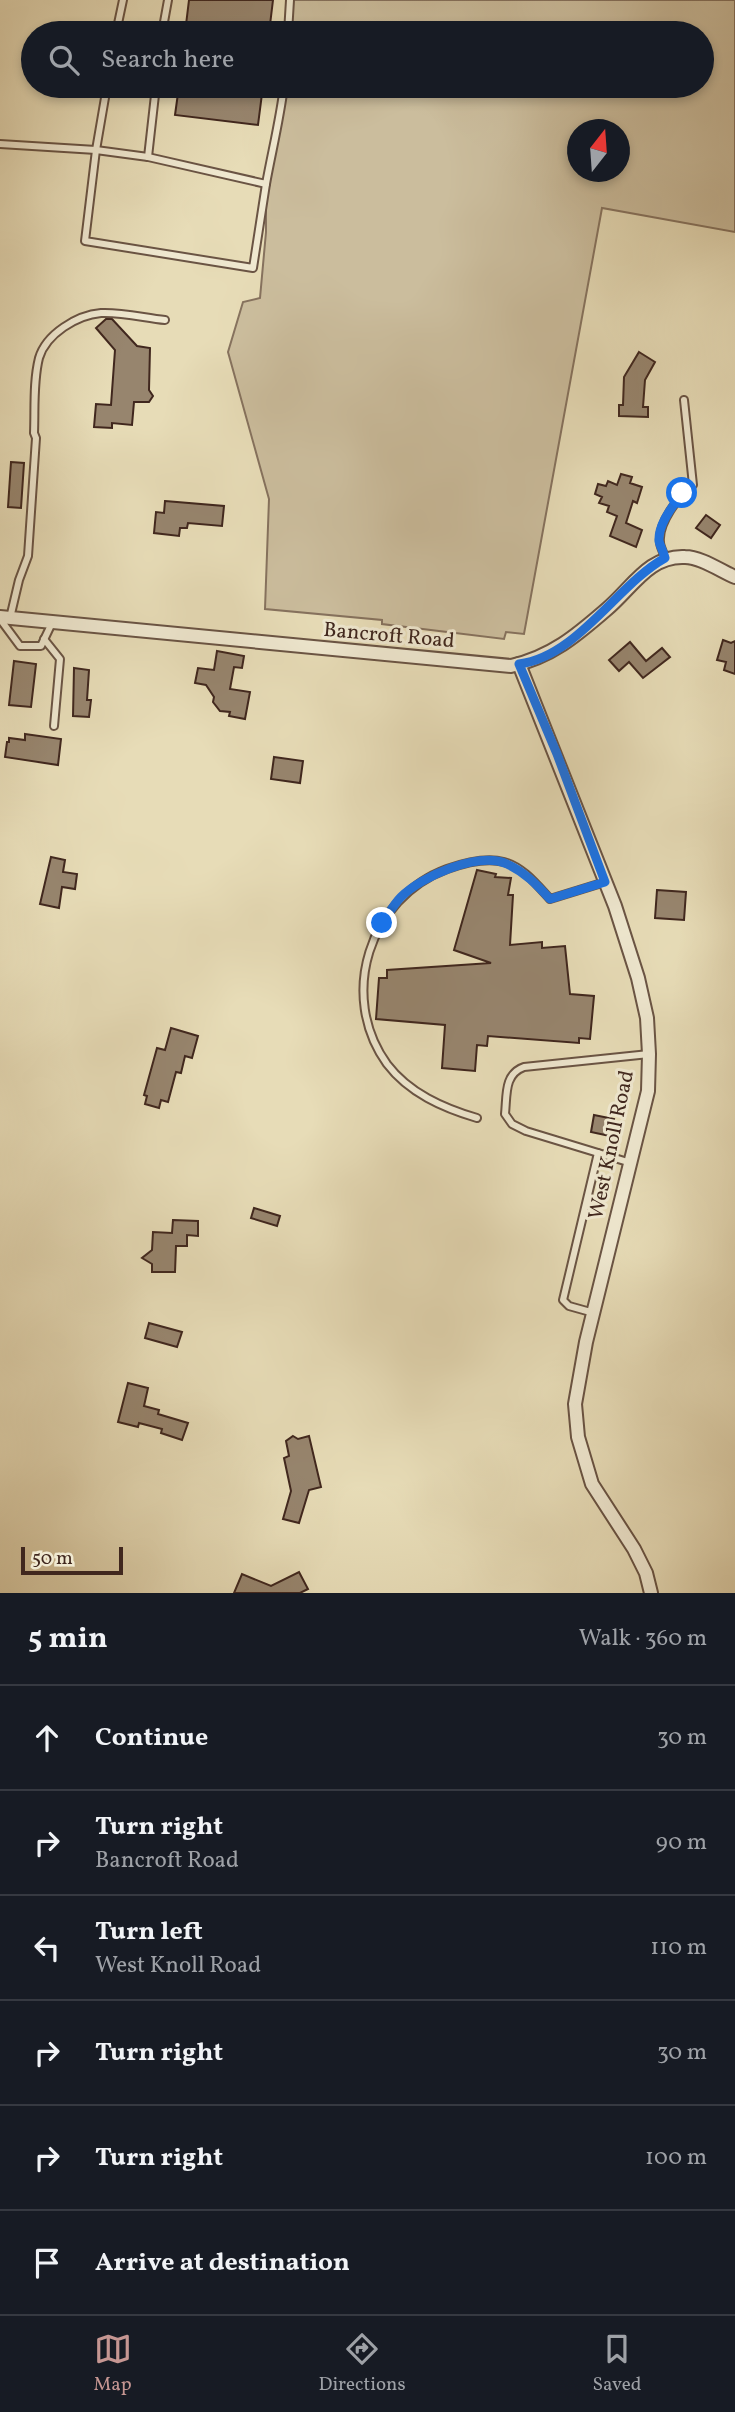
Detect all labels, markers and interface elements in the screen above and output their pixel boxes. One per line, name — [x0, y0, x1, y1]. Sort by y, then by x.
search box — [21, 21, 714, 98]
icon: search — [45, 41, 83, 79]
text: Search here — [101, 42, 234, 78]
north arrow — [567, 119, 630, 182]
route start — [666, 477, 697, 508]
street label: Bancroft Road — [322, 616, 456, 656]
route end — [366, 907, 397, 938]
street label: West Knoll Road — [582, 1068, 642, 1222]
scale bar — [21, 1544, 122, 1576]
text: 50 m — [32, 1546, 73, 1572]
text: 5 min — [28, 1618, 108, 1660]
text: Walk · 360 m — [579, 1623, 707, 1655]
icon: ahead — [28, 1719, 66, 1757]
text: Continue — [95, 1720, 208, 1756]
text: 30 m — [657, 1722, 707, 1754]
text: Turn right — [95, 1809, 223, 1845]
icon: right — [28, 1824, 66, 1862]
text: 90 m — [656, 1827, 707, 1859]
text: Bancroft Road — [95, 1845, 239, 1877]
text: Turn left — [95, 1914, 203, 1950]
icon: left — [28, 1929, 66, 1967]
text: 110 m — [650, 1932, 707, 1964]
text: West Knoll Road — [95, 1950, 261, 1982]
icon: right — [28, 2034, 66, 2072]
text: Turn right — [95, 2035, 223, 2071]
text: 30 m — [657, 2037, 707, 2069]
icon: right — [28, 2139, 66, 2177]
text: Turn right — [95, 2140, 223, 2176]
text: 100 m — [645, 2142, 707, 2174]
icon: arrive — [28, 2244, 66, 2282]
text: Arrive at destination — [95, 2245, 350, 2281]
tab: Map — [93, 2330, 132, 2398]
tab: Directions — [319, 2330, 406, 2398]
tab: Saved — [593, 2330, 641, 2398]

